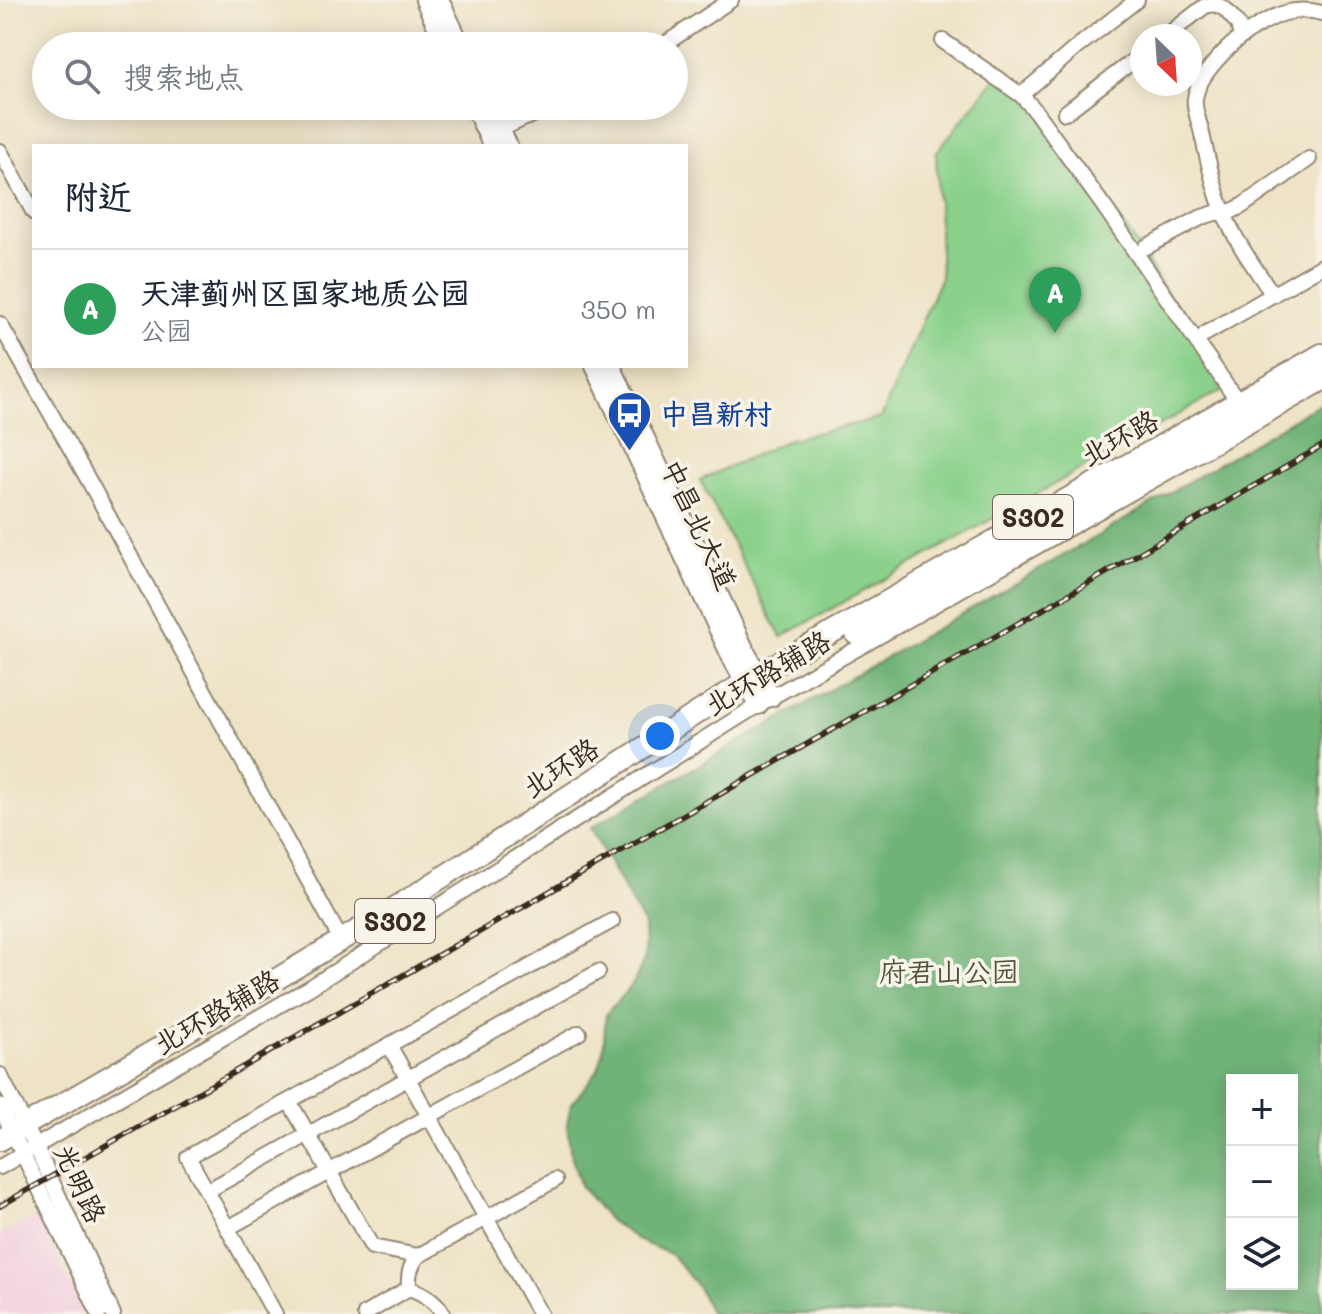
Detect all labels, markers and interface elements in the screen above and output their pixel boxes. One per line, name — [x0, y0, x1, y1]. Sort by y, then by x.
north arrow — [1130, 24, 1202, 96]
search box — [32, 32, 688, 120]
icon: search — [60, 54, 104, 98]
text: 搜索地点 — [124, 56, 244, 96]
text: 附近 — [64, 173, 132, 218]
pin: A — [1029, 267, 1081, 333]
text: 天津蓟州区国家地质公园 — [140, 272, 470, 312]
text: A — [81, 292, 99, 326]
text: 350 m — [581, 292, 656, 326]
text: 公园 — [140, 313, 192, 347]
bus stop icon: 中昌新村 — [605, 389, 653, 452]
place label: 中昌新村 — [660, 395, 772, 431]
street label: 北环路 — [1074, 401, 1164, 473]
street label: 中昌北大道 — [654, 453, 746, 595]
road number: S302 — [993, 495, 1073, 539]
street label: 北环路辅路 — [697, 621, 837, 723]
your location — [640, 716, 680, 756]
street label: 北环路 — [515, 729, 605, 805]
road number: S302 — [355, 899, 435, 943]
park label: 府君山公园 — [879, 953, 1019, 989]
street label: 北环路辅路 — [146, 960, 286, 1062]
map controls — [1226, 1074, 1298, 1290]
button: + — [1226, 1074, 1298, 1146]
street label: 光明路 — [47, 1137, 115, 1229]
button: − — [1226, 1146, 1298, 1218]
button: layers — [1226, 1218, 1298, 1290]

